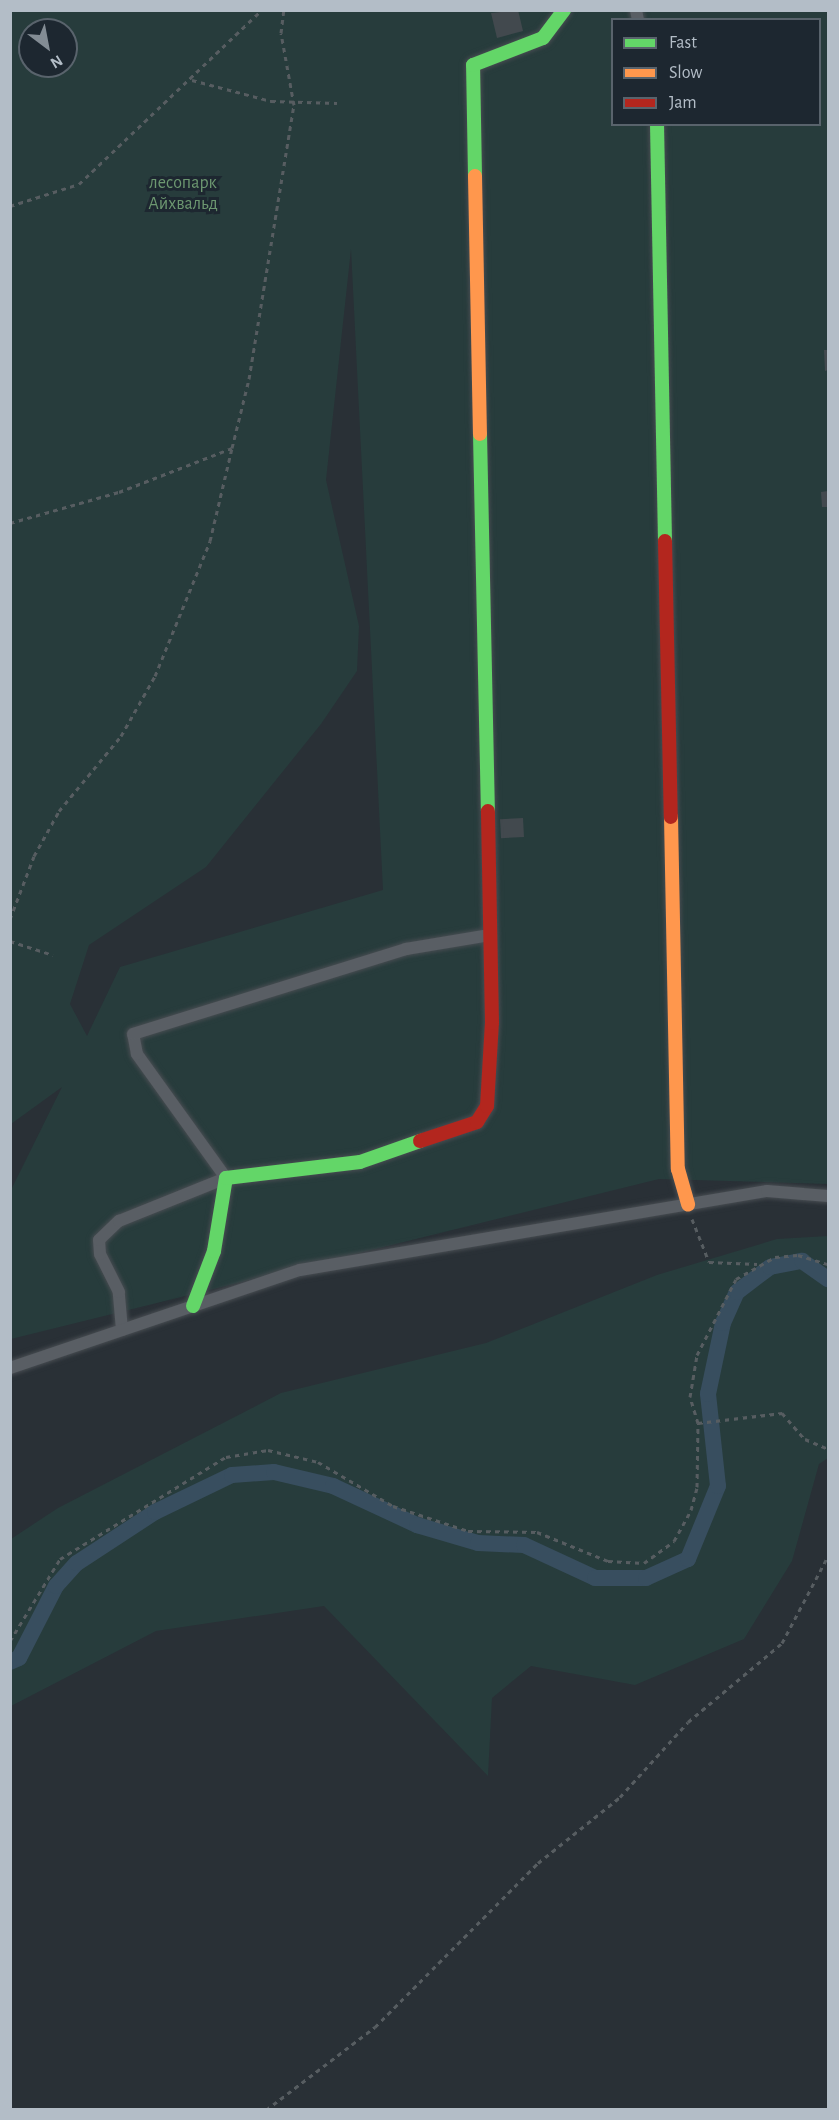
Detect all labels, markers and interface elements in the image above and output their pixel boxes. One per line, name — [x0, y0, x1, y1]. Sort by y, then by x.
north arrow — [18, 18, 78, 78]
legend — [611, 18, 821, 126]
text: Fast — [669, 34, 697, 52]
text: N — [48, 52, 65, 71]
text: Slow — [669, 64, 702, 82]
text: Jam — [669, 94, 697, 112]
park label: лесопарк Айхвальд — [148, 173, 218, 216]

